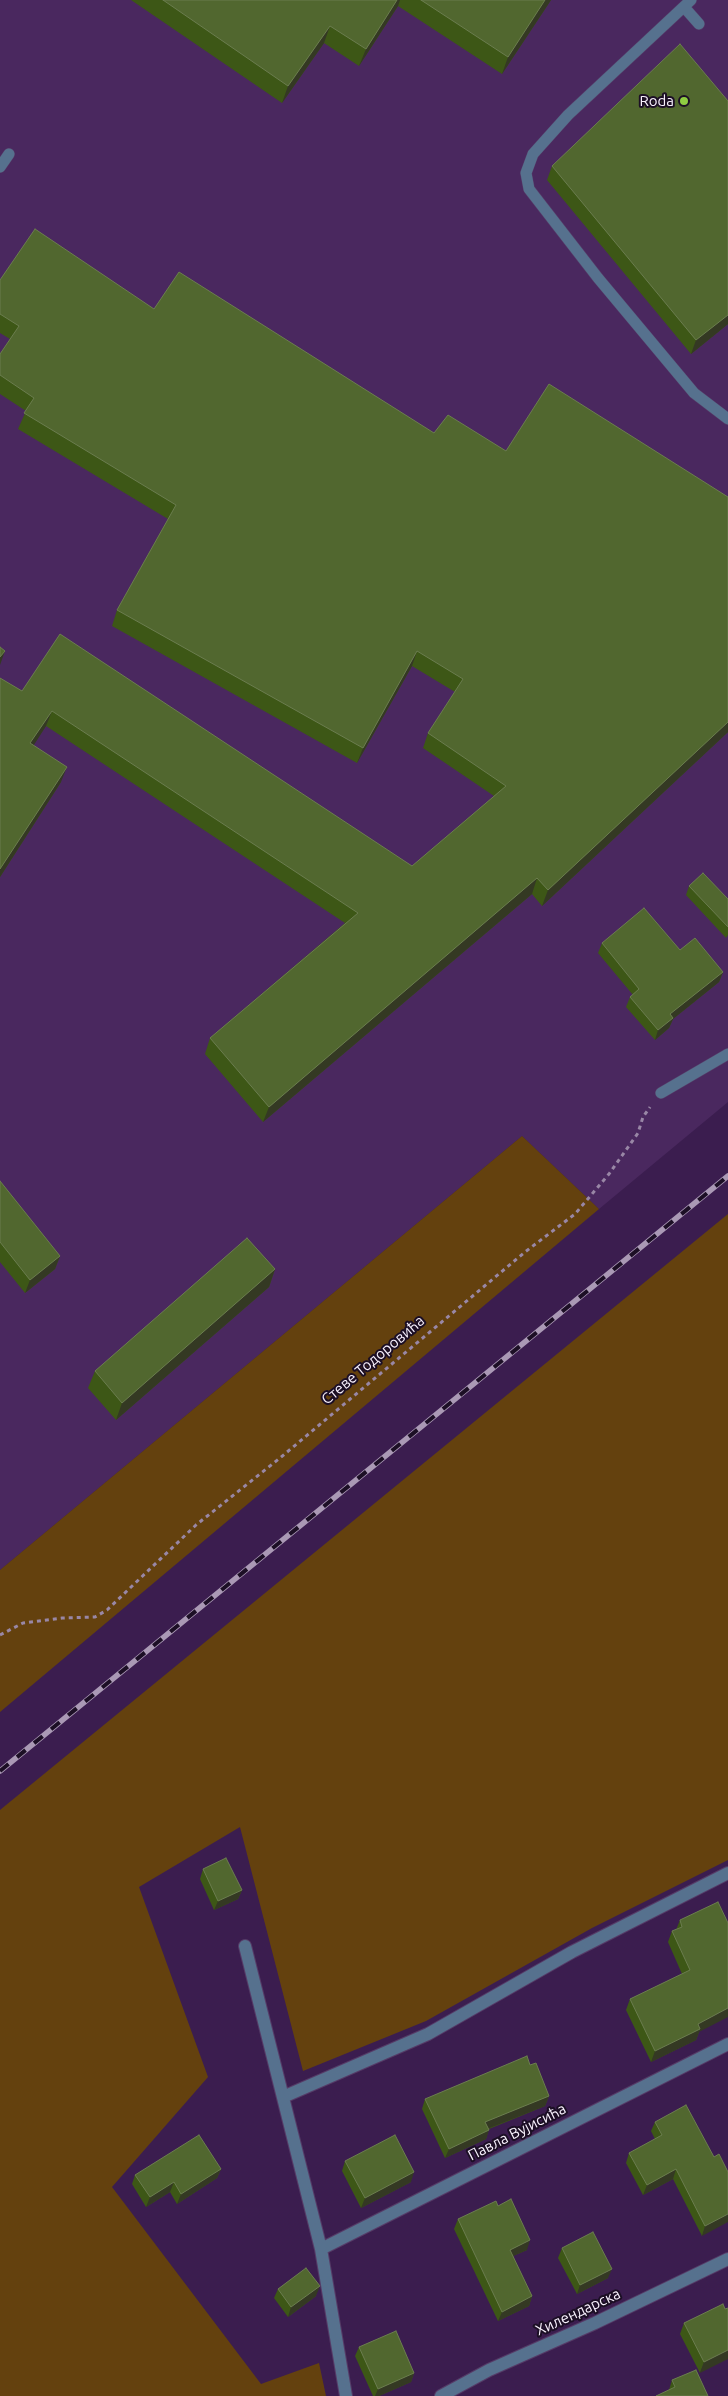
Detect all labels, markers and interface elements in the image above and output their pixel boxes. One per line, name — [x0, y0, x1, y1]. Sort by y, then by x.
place label: Roda — [639, 92, 674, 110]
marker: Roda — [678, 95, 690, 107]
street label: Стеве Тодоровића — [318, 1312, 428, 1408]
street label: Павла Вујисића — [465, 2100, 569, 2164]
street label: Хилендарска — [533, 2284, 623, 2340]

